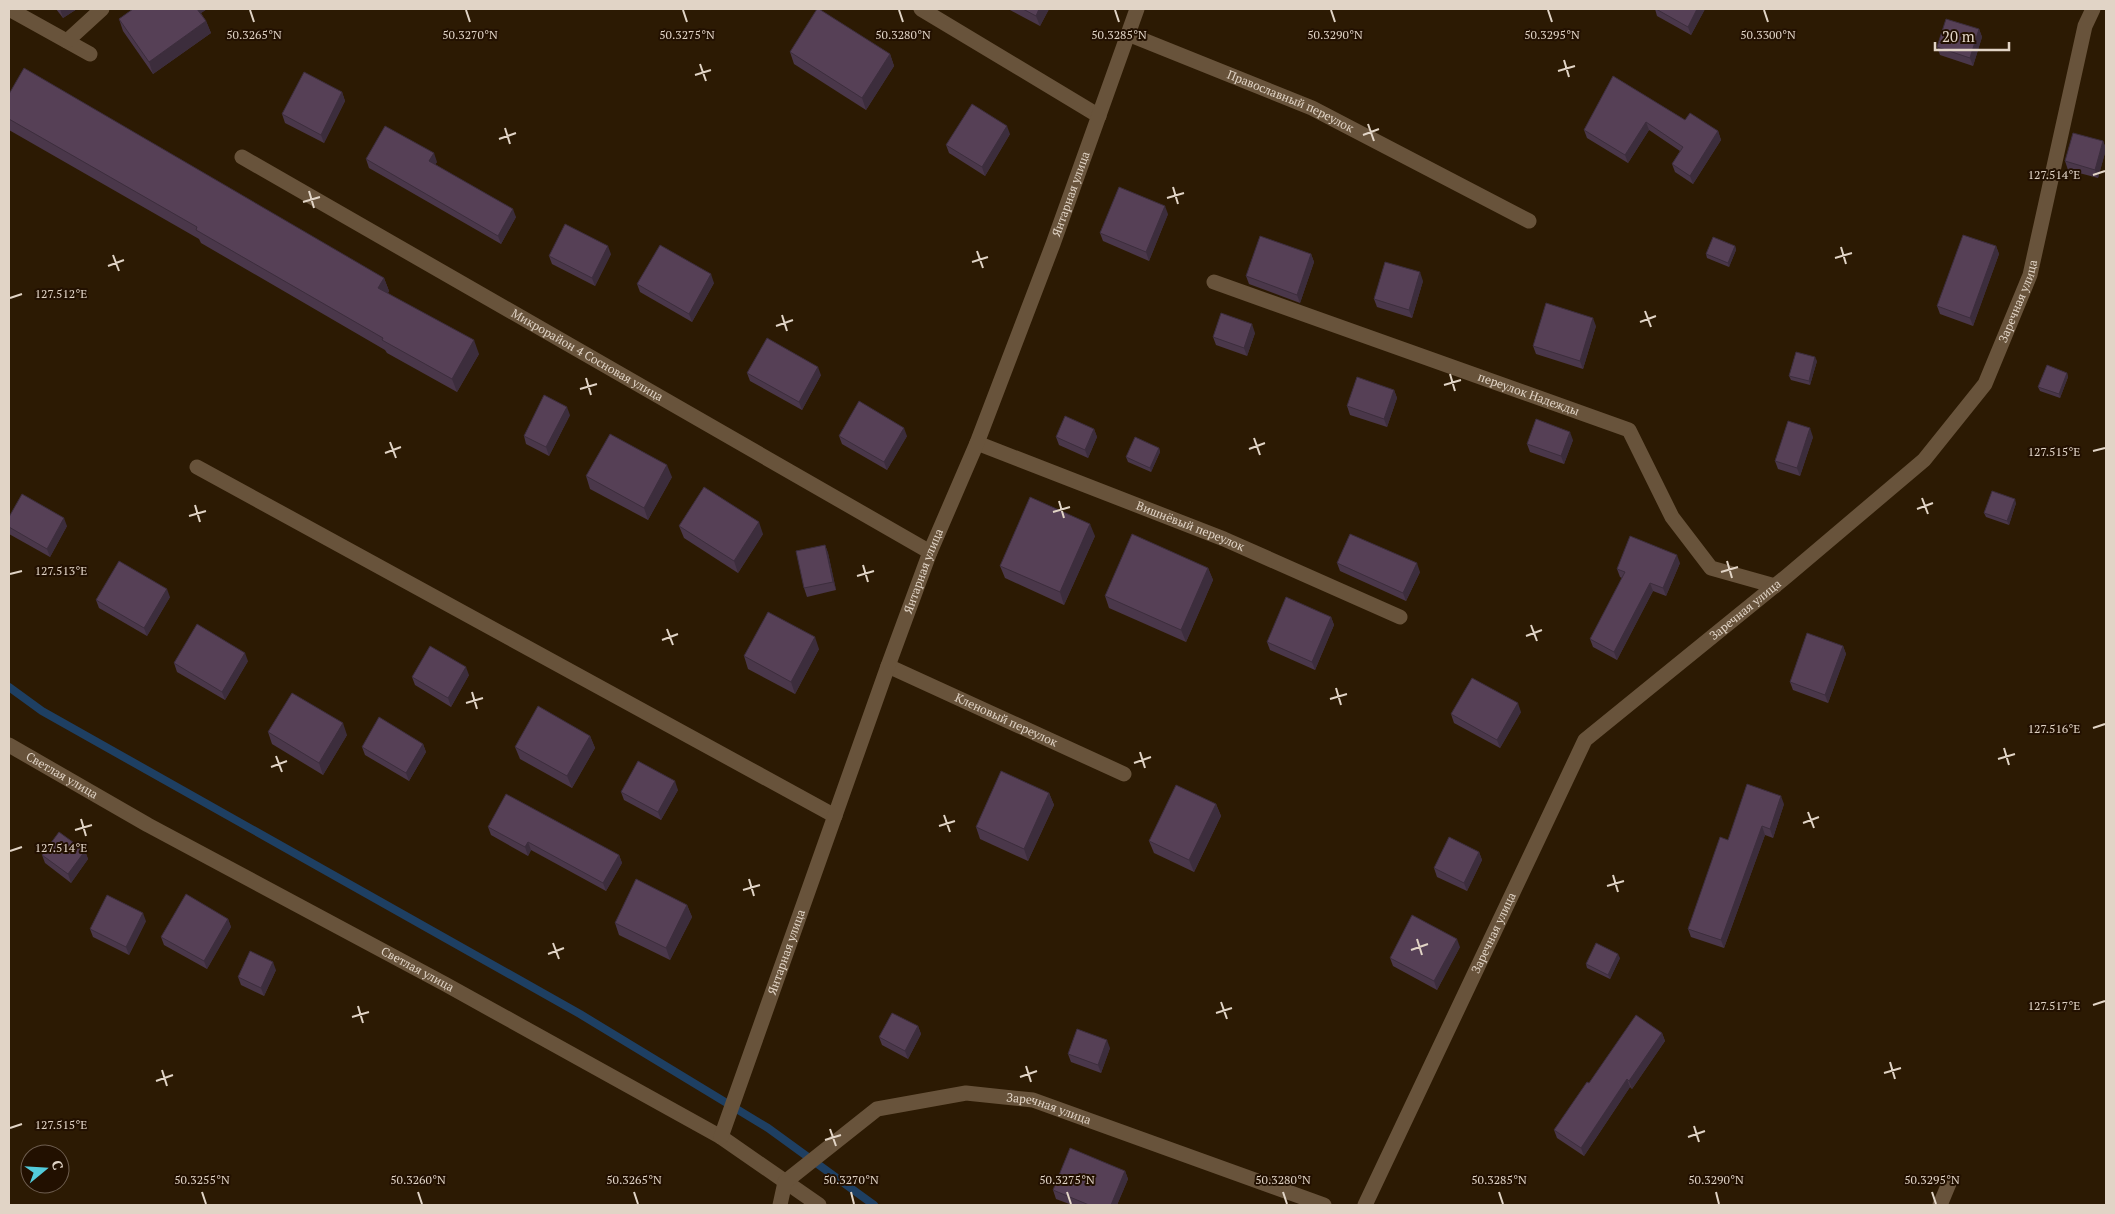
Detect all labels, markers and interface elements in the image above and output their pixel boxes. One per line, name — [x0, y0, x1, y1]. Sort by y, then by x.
scale bar — [1935, 20, 2009, 52]
text: 20 m — [1942, 26, 1975, 46]
text: 50.3265°N — [226, 27, 282, 42]
text: 50.3270°N — [442, 27, 498, 42]
text: 50.3275°N — [659, 27, 715, 42]
text: 50.3280°N — [875, 27, 931, 42]
text: 50.3285°N — [1091, 27, 1147, 42]
text: 50.3290°N — [1307, 27, 1363, 42]
text: 50.3295°N — [1524, 27, 1580, 42]
text: 50.3300°N — [1740, 27, 1796, 42]
street label: Православный переулок — [1225, 67, 1357, 136]
street label: Янтарная улица — [1048, 149, 1093, 239]
text: 127.514°E — [2028, 167, 2080, 182]
street label: Заречная улица — [1995, 258, 2040, 345]
text: 127.512°E — [35, 286, 87, 301]
street label: Микрорайон 4 Сосновая улица — [509, 305, 666, 404]
street label: переулок Надежды — [1476, 369, 1581, 419]
text: 127.515°E — [2028, 444, 2080, 459]
street label: Вишнёвый переулок — [1134, 498, 1247, 554]
street label: Янтарная улица — [900, 526, 946, 615]
text: 127.513°E — [35, 563, 87, 578]
street label: Заречная улица — [1706, 576, 1784, 643]
street label: Кленовый переулок — [953, 690, 1061, 750]
text: 127.516°E — [2028, 721, 2080, 736]
street label: Светлая улица — [23, 748, 101, 802]
text: 127.514°E — [35, 840, 87, 855]
street label: Заречная улица — [1468, 890, 1519, 976]
street label: Янтарная улица — [764, 907, 808, 997]
street label: Светлая улица — [379, 943, 457, 995]
text: 127.517°E — [2028, 998, 2080, 1013]
street label: Заречная улица — [1006, 1089, 1093, 1127]
text: 127.515°E — [35, 1117, 87, 1132]
north arrow — [20, 1144, 70, 1194]
text: С — [47, 1158, 68, 1172]
text: 50.3255°N — [174, 1172, 230, 1187]
text: 50.3260°N — [390, 1172, 446, 1187]
text: 50.3265°N — [606, 1172, 662, 1187]
text: 50.3270°N — [823, 1172, 879, 1187]
text: 50.3275°N — [1039, 1172, 1095, 1187]
text: 50.3280°N — [1255, 1172, 1311, 1187]
text: 50.3285°N — [1471, 1172, 1527, 1187]
text: 50.3290°N — [1688, 1172, 1744, 1187]
text: 50.3295°N — [1904, 1172, 1960, 1187]

